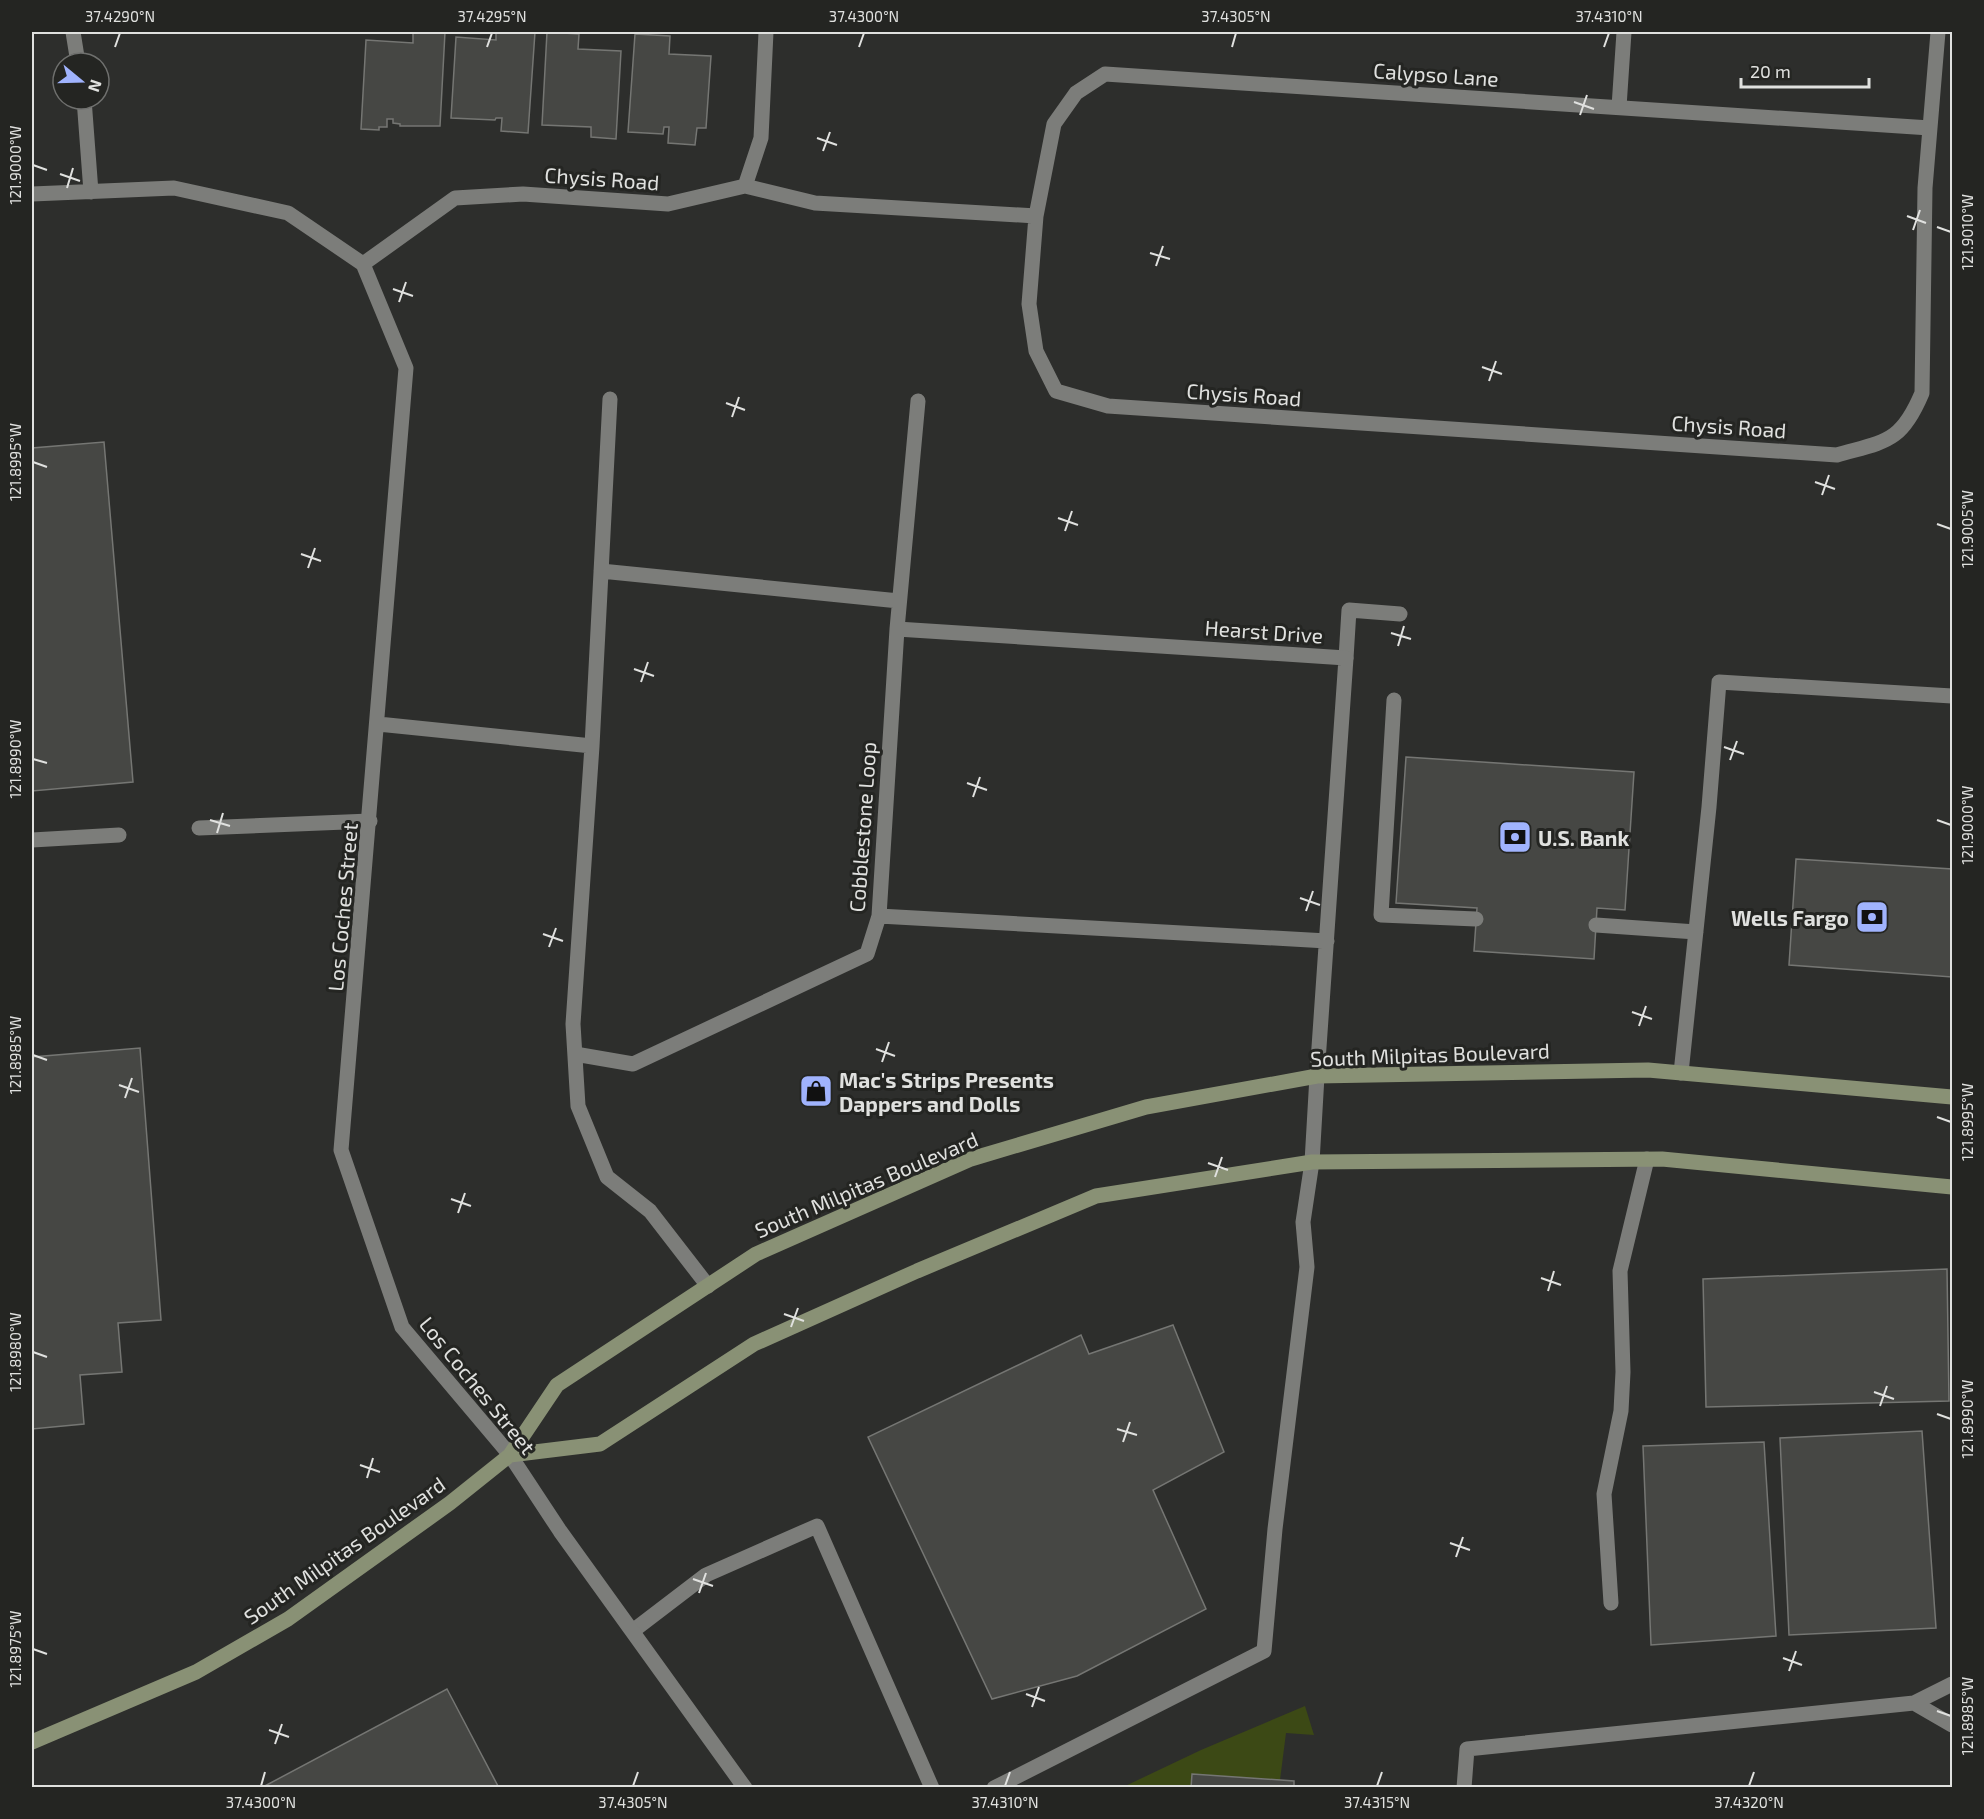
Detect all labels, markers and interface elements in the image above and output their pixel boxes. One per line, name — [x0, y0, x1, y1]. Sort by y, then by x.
text: 37.4290°N — [85, 7, 155, 25]
text: 37.4295°N — [458, 7, 526, 25]
text: 37.4300°N — [829, 7, 899, 25]
text: 37.4305°N — [1201, 7, 1271, 25]
text: 37.4310°N — [1575, 7, 1643, 25]
north arrow — [51, 51, 111, 111]
scale bar — [1741, 51, 1868, 89]
street label: Calypso Lane — [1372, 57, 1500, 91]
text: 20 m — [1750, 60, 1791, 82]
text: N — [85, 77, 107, 95]
text: 121.9000°W — [6, 125, 24, 205]
street label: Chysis Road — [544, 162, 660, 194]
text: 121.9010°W — [1958, 194, 1976, 270]
street label: Chysis Road — [1186, 378, 1302, 410]
street label: Chysis Road — [1671, 410, 1787, 442]
text: 121.8995°W — [6, 423, 24, 501]
text: 121.9005°W — [1958, 490, 1976, 568]
street label: Hearst Drive — [1204, 614, 1324, 648]
text: 121.8990°W — [6, 720, 24, 798]
street label: Cobblestone Loop — [844, 741, 880, 913]
text: 121.9000°W — [1958, 785, 1976, 865]
bank icon: U.S. Bank — [1497, 819, 1533, 855]
street label: Los Coches Street — [322, 822, 362, 992]
place label: U.S. Bank — [1538, 825, 1629, 850]
bank icon: Wells Fargo — [1854, 899, 1890, 935]
place label: Wells Fargo — [1731, 905, 1849, 930]
text: 121.8985°W — [6, 1016, 24, 1094]
street label: South Milpitas Boulevard — [1310, 1037, 1550, 1071]
place label: Mac's Strips Presents Dappers and Dolls — [839, 1067, 1054, 1116]
shop icon: Mac's Strips Presents Dappers and Dolls — [798, 1073, 834, 1109]
text: 121.8995°W — [1958, 1083, 1976, 1161]
street label: South Milpitas Boulevard — [751, 1126, 981, 1242]
street label: Los Coches Street — [415, 1311, 541, 1459]
text: 121.8980°W — [6, 1312, 24, 1392]
text: 121.8990°W — [1958, 1380, 1976, 1458]
street label: South Milpitas Boulevard — [239, 1471, 449, 1629]
text: 121.8975°W — [6, 1611, 24, 1687]
text: 121.8985°W — [1958, 1677, 1976, 1755]
text: 37.4300°N — [226, 1793, 296, 1811]
text: 37.4305°N — [598, 1793, 668, 1811]
text: 37.4310°N — [971, 1793, 1039, 1811]
text: 37.4315°N — [1344, 1793, 1410, 1811]
text: 37.4320°N — [1714, 1793, 1784, 1811]

